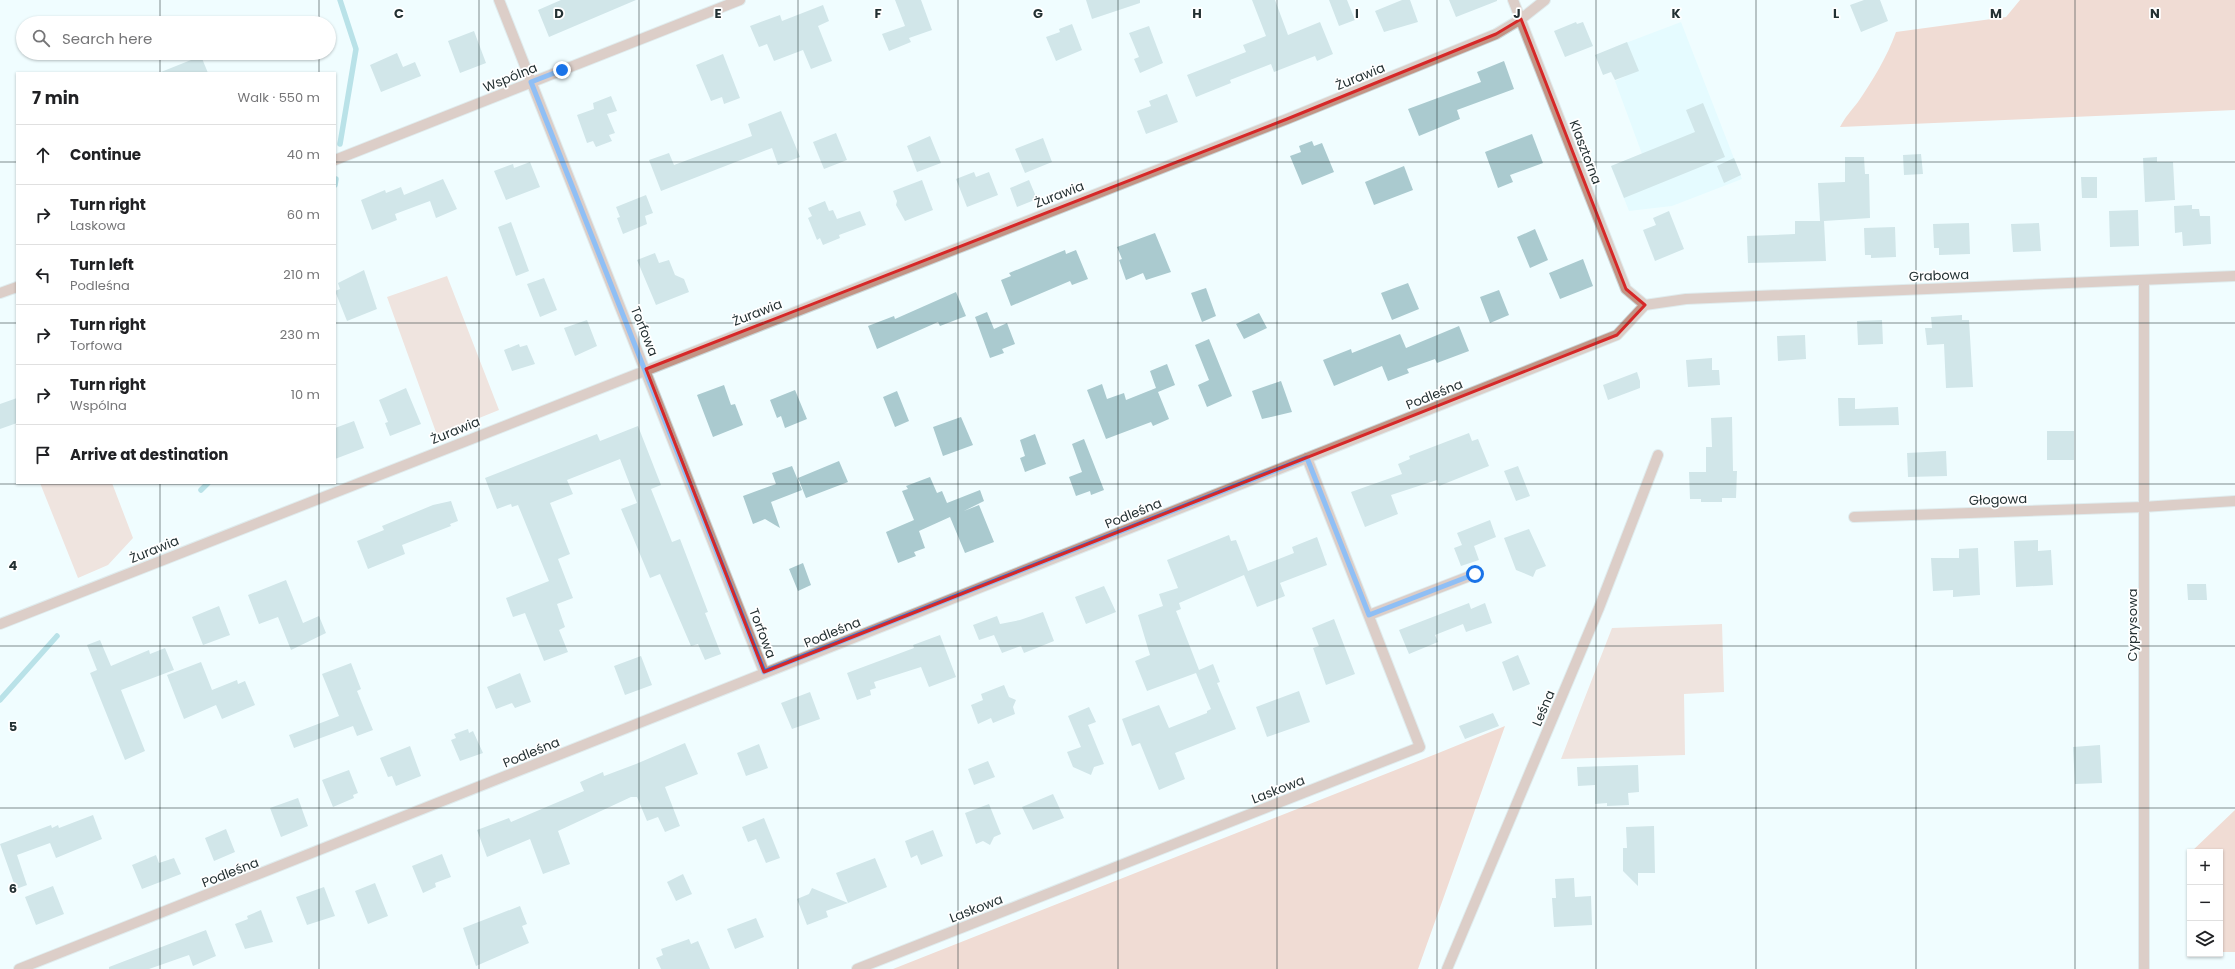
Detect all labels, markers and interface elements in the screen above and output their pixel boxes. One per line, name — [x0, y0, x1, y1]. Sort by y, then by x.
text: C — [394, 4, 404, 23]
text: D — [554, 4, 564, 23]
text: E — [714, 4, 722, 23]
text: F — [874, 4, 882, 23]
text: G — [1033, 4, 1043, 23]
text: H — [1192, 4, 1202, 23]
text: I — [1355, 4, 1359, 23]
text: J — [1513, 4, 1521, 23]
text: K — [1671, 4, 1681, 23]
text: L — [1833, 4, 1839, 23]
text: M — [1990, 4, 2002, 23]
text: N — [2150, 4, 2160, 23]
search box — [16, 16, 336, 60]
icon: search — [30, 27, 52, 49]
text: Search here — [62, 28, 152, 49]
street label: Wspólna — [480, 58, 540, 97]
street label: Żurawia — [1333, 58, 1388, 95]
route end — [553, 61, 571, 79]
text: 7 min — [32, 86, 79, 110]
text: Walk · 550 m — [238, 88, 320, 107]
street label: Klasztorna — [1565, 117, 1606, 187]
icon: ahead — [32, 144, 54, 166]
text: Continue — [70, 144, 141, 165]
text: 40 m — [287, 145, 320, 164]
street label: Żurawia — [1032, 176, 1087, 213]
text: Turn right — [70, 194, 146, 215]
icon: right — [32, 204, 54, 226]
text: 60 m — [287, 205, 320, 224]
text: Laskowa — [70, 216, 126, 235]
text: Turn left — [70, 254, 134, 275]
icon: left — [32, 264, 54, 286]
text: 210 m — [283, 265, 320, 284]
street label: Grabowa — [1909, 265, 1969, 286]
text: Podleśna — [70, 276, 130, 295]
street label: Żurawia — [730, 294, 785, 331]
street label: Torfowa — [626, 303, 663, 359]
text: Turn right — [70, 314, 146, 335]
icon: right — [32, 324, 54, 346]
text: 230 m — [280, 325, 320, 344]
text: Torfowa — [70, 336, 122, 355]
text: Turn right — [70, 374, 146, 395]
street label: Podleśna — [1403, 374, 1465, 414]
icon: right — [32, 384, 54, 406]
text: 10 m — [291, 385, 320, 404]
text: Wspólna — [70, 396, 127, 415]
street label: Żurawia — [428, 412, 483, 449]
icon: arrive — [32, 444, 54, 466]
text: Arrive at destination — [70, 444, 228, 465]
street label: Głogowa — [1969, 489, 2027, 510]
street label: Podleśna — [1102, 493, 1164, 533]
street label: Żurawia — [127, 531, 182, 568]
text: 4 — [9, 556, 18, 575]
route start — [1466, 565, 1484, 583]
street label: Cyprysowa — [2123, 589, 2142, 661]
street label: Torfowa — [744, 605, 781, 661]
street label: Podleśna — [801, 612, 863, 652]
street label: Leśna — [1527, 687, 1560, 729]
text: 5 — [9, 717, 17, 736]
street label: Podleśna — [500, 732, 562, 772]
street label: Laskowa — [1249, 771, 1308, 808]
map controls — [2187, 849, 2223, 957]
button: + — [2187, 849, 2223, 885]
street label: Podleśna — [199, 853, 261, 892]
text: 6 — [9, 879, 17, 898]
button: − — [2187, 885, 2223, 921]
street label: Laskowa — [947, 890, 1006, 927]
button: layers — [2187, 921, 2223, 957]

